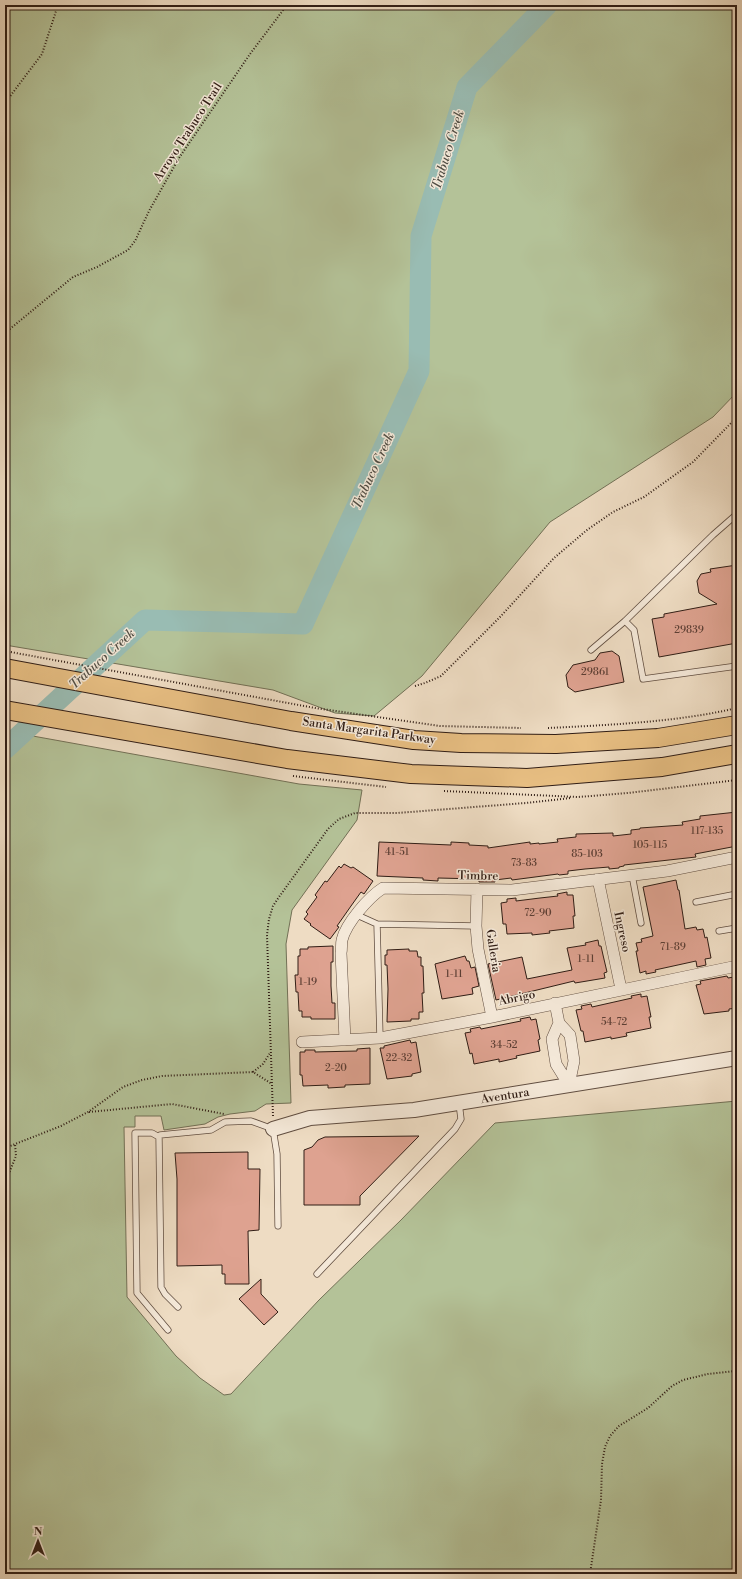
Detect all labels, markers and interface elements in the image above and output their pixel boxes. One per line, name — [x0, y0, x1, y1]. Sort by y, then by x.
street label: Arroyo Trabuco Trail — [150, 79, 226, 185]
water label: Trabuco Creek — [428, 108, 468, 192]
water label: Trabuco Creek — [348, 430, 398, 512]
house number: 29839 — [674, 624, 704, 636]
water label: Trabuco Creek — [66, 625, 138, 693]
house number: 29861 — [581, 666, 610, 678]
street label: Santa Margarita Parkway — [301, 714, 437, 748]
house number: 117-135 — [691, 825, 724, 837]
house number: 105-115 — [633, 839, 668, 851]
house number: 41-51 — [385, 846, 410, 858]
house number: 85-103 — [571, 848, 603, 860]
house number: 73-83 — [511, 857, 538, 869]
street label: Timbre — [457, 868, 499, 884]
house number: 72-90 — [524, 907, 552, 919]
street label: Ingreso — [610, 910, 634, 954]
street label: Galleria — [482, 928, 504, 975]
house number: 71-89 — [660, 941, 686, 953]
house number: 1-11 — [577, 953, 595, 965]
house number: 1-11 — [445, 968, 463, 980]
house number: 1-19 — [299, 976, 317, 988]
street label: Abrigo — [496, 987, 537, 1009]
house number: 54-72 — [601, 1016, 627, 1028]
house number: 34-52 — [491, 1039, 518, 1051]
house number: 22-32 — [386, 1052, 413, 1064]
house number: 2-20 — [325, 1062, 347, 1074]
street label: Aventura — [479, 1085, 531, 1107]
north arrow — [18, 1521, 58, 1561]
text: N — [34, 1525, 43, 1539]

